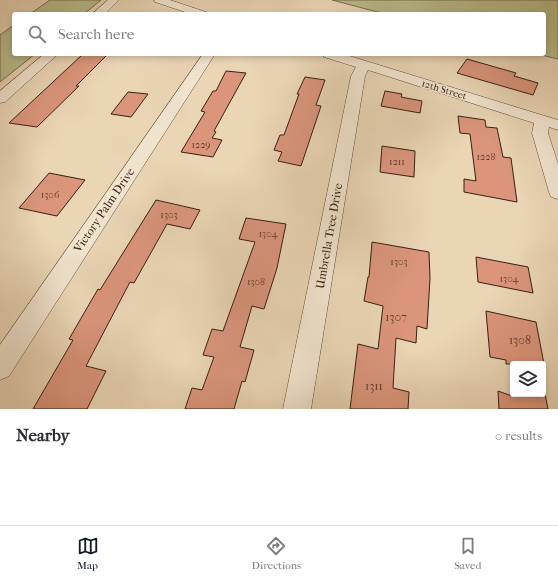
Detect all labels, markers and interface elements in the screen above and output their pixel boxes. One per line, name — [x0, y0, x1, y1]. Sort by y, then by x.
search box — [12, 12, 546, 56]
icon: search — [26, 23, 48, 45]
text: Search here — [58, 25, 134, 43]
street label: 12th Street — [420, 77, 468, 103]
house number: 1229 — [191, 139, 211, 151]
house number: 1228 — [477, 151, 495, 163]
house number: 1211 — [389, 156, 405, 168]
street label: Victory Palm Drive — [70, 165, 137, 256]
street label: Umbrella Tree Drive — [313, 182, 345, 290]
house number: 1306 — [41, 189, 60, 201]
house number: 1303 — [160, 209, 178, 221]
house number: 1304 — [259, 228, 279, 240]
house number: 1303 — [390, 256, 408, 268]
house number: 1304 — [500, 273, 520, 285]
house number: 1308 — [247, 276, 265, 288]
house number: 1307 — [385, 310, 407, 324]
house number: 1308 — [509, 333, 531, 347]
map controls — [510, 361, 546, 397]
button: layers — [510, 361, 546, 397]
house number: 1311 — [365, 379, 383, 393]
text: Nearby — [16, 425, 70, 445]
text: 0 results — [495, 428, 542, 443]
tab: Map — [77, 535, 99, 572]
tab: Directions — [252, 535, 301, 572]
tab: Saved — [454, 535, 481, 572]

